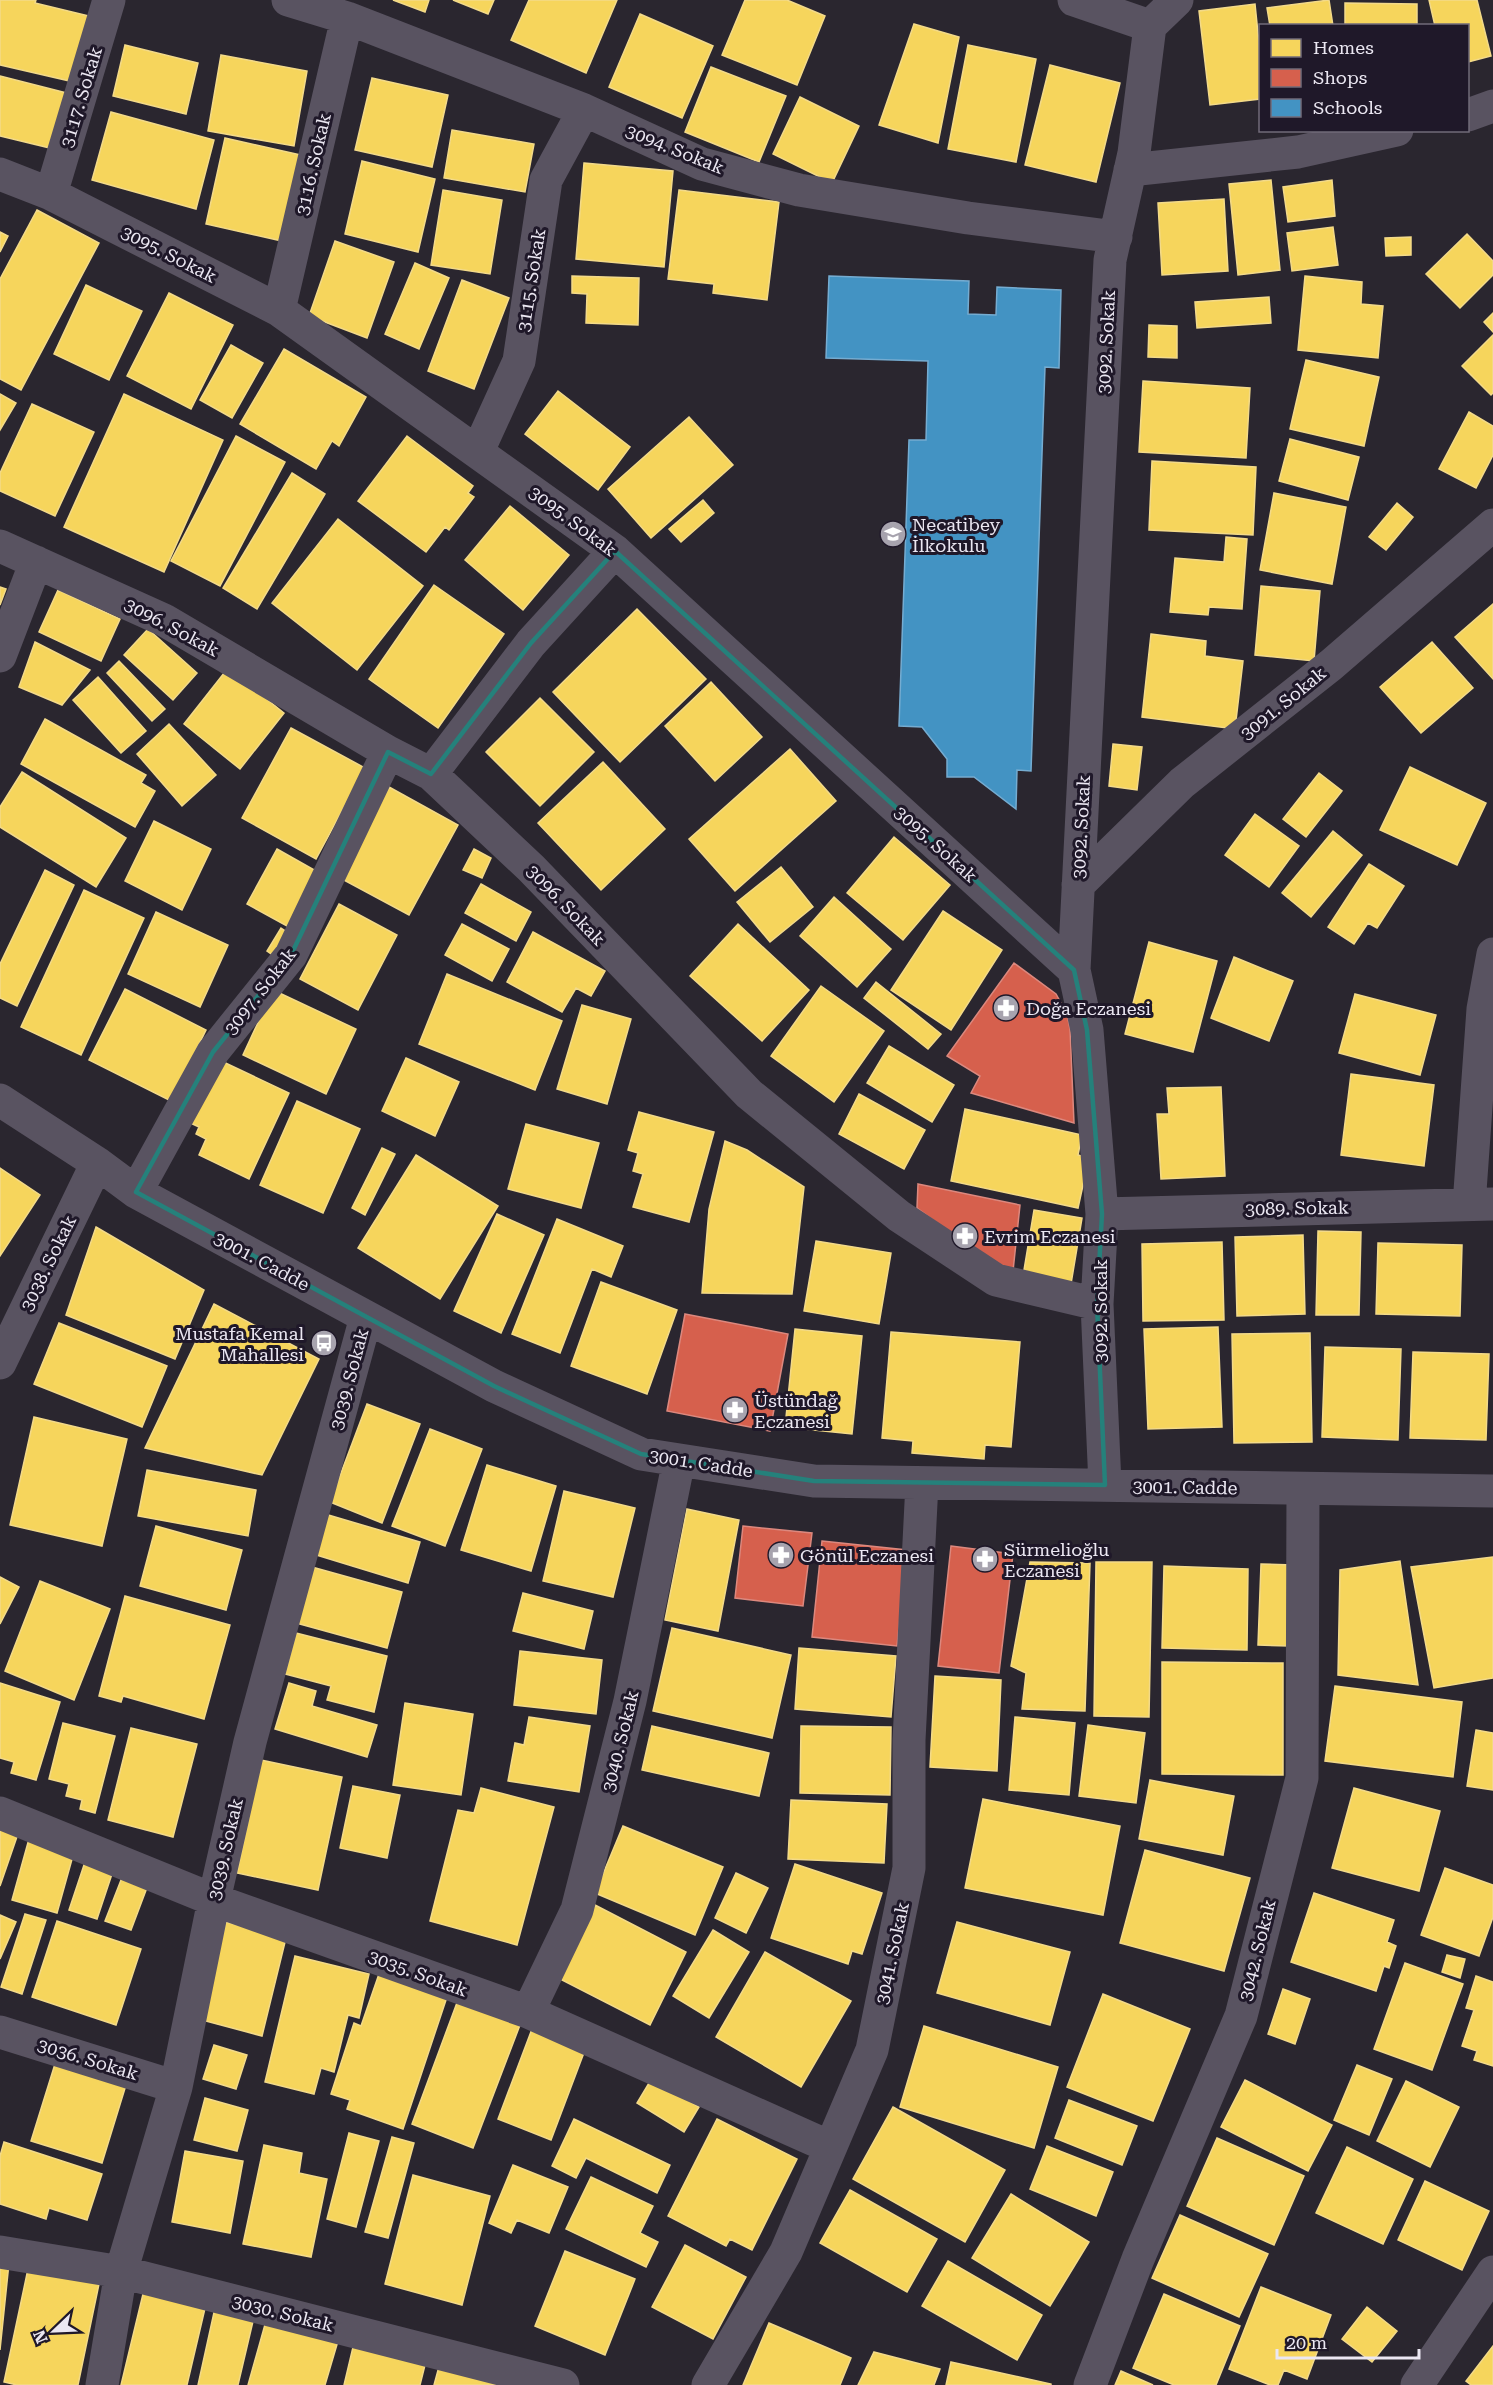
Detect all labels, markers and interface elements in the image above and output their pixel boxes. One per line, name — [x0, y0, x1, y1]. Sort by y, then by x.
legend — [1259, 24, 1469, 132]
text: Homes — [1313, 37, 1374, 58]
street label: 3117. Sokak — [56, 44, 106, 150]
text: Shops — [1313, 67, 1367, 88]
text: Schools — [1313, 97, 1382, 118]
street label: 3116. Sokak — [291, 111, 335, 217]
street label: 3094. Sokak — [623, 120, 727, 178]
street label: 3095. Sokak — [118, 221, 220, 287]
street label: 3115. Sokak — [512, 227, 550, 333]
street label: 3092. Sokak — [1093, 290, 1119, 394]
street label: 3095. Sokak — [525, 481, 621, 561]
place label: Necatibey İlkokulu — [912, 514, 1001, 556]
school or university icon: Necatibey İlkokulu — [878, 519, 908, 549]
street label: 3096. Sokak — [121, 593, 223, 661]
street label: 3091. Sokak — [1236, 662, 1330, 744]
street label: 3092. Sokak — [1068, 775, 1094, 879]
street label: 3095. Sokak — [890, 801, 982, 887]
street label: 3096. Sokak — [522, 860, 610, 950]
street label: 3097. Sokak — [220, 944, 300, 1038]
pharmacy icon: Doğa Eczanesi — [991, 993, 1021, 1023]
place label: Doğa Eczanesi — [1026, 998, 1151, 1019]
street label: 3089. Sokak — [1245, 1197, 1349, 1219]
street label: 3038. Sokak — [16, 1212, 80, 1314]
pharmacy icon: Evrim Eczanesi — [950, 1221, 980, 1251]
place label: Evrim Eczanesi — [984, 1226, 1116, 1247]
street label: 3001. Cadde — [211, 1227, 313, 1295]
street label: 3092. Sokak — [1090, 1259, 1111, 1363]
place label: Mustafa Kemal Mahallesi — [175, 1323, 304, 1365]
street label: 3039. Sokak — [325, 1326, 373, 1432]
bus stop icon: Mustafa Kemal Mahallesi — [309, 1328, 339, 1358]
place label: Üstündağ Eczanesi — [754, 1390, 839, 1432]
pharmacy icon: Üstündağ Eczanesi — [720, 1395, 750, 1425]
street label: 3001. Cadde — [648, 1444, 755, 1482]
street label: 3001. Cadde — [1132, 1476, 1238, 1498]
place label: Sürmelioğlu Eczanesi — [1004, 1539, 1109, 1581]
pharmacy icon: Gönül Eczanesi — [766, 1540, 796, 1570]
pharmacy icon: Sürmelioğlu Eczanesi — [970, 1544, 1000, 1574]
place label: Gönül Eczanesi — [800, 1545, 934, 1566]
street label: 3040. Sokak — [597, 1688, 643, 1794]
street label: 3039. Sokak — [203, 1796, 247, 1902]
street label: 3042. Sokak — [1234, 1897, 1280, 2003]
street label: 3041. Sokak — [871, 1900, 913, 2006]
street label: 3035. Sokak — [366, 1945, 470, 2001]
street label: 3036. Sokak — [35, 2034, 141, 2084]
street label: 3030. Sokak — [230, 2290, 336, 2336]
north arrow — [24, 2301, 84, 2361]
scale bar — [1277, 2322, 1420, 2360]
text: N — [29, 2327, 52, 2346]
text: 20 m — [1286, 2332, 1327, 2353]

